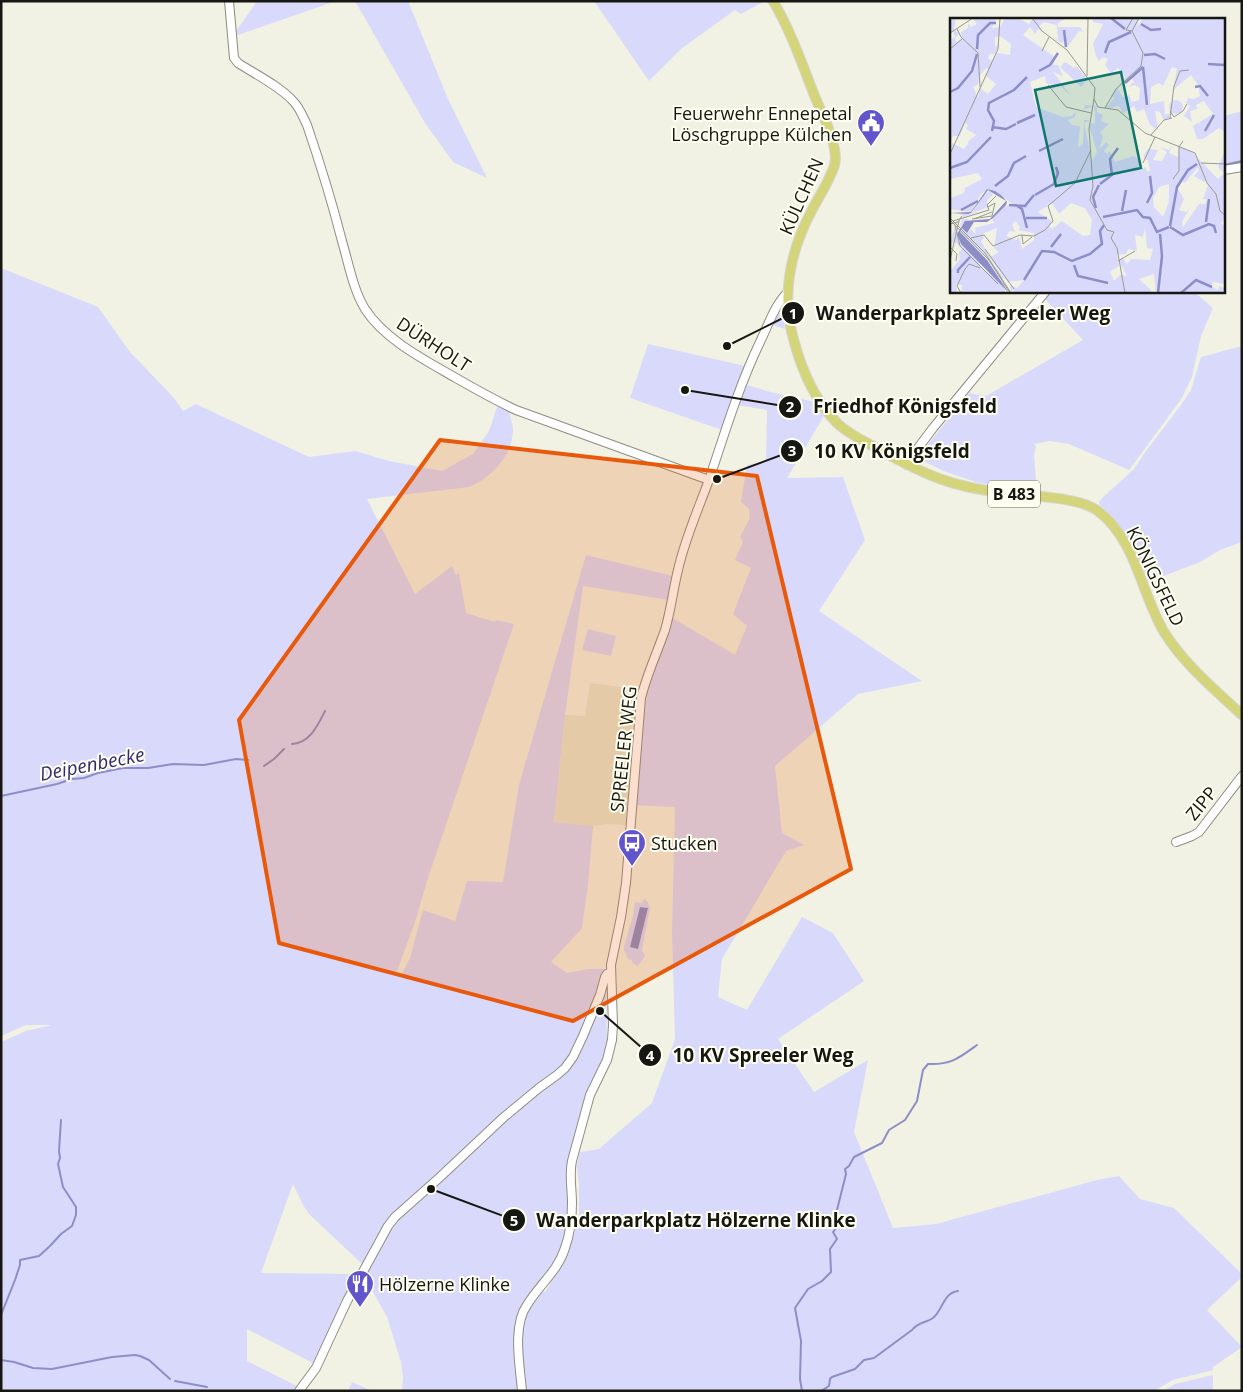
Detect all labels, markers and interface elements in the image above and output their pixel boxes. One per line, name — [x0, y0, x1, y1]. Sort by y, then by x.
inset map — [950, 18, 1226, 292]
place label: Feuerwehr Ennepetal Löschgruppe Külchen — [671, 101, 852, 146]
public building icon: Feuerwehr Ennepetal Löschgruppe Külchen — [856, 108, 886, 147]
street label: KÜLCHEN — [773, 154, 829, 238]
callout: Wanderparkplatz Spreeler Weg — [781, 296, 1120, 330]
text: Wanderparkplatz Spreeler Weg — [816, 300, 1110, 326]
text: 1 — [789, 303, 797, 323]
street label: DÜRHOLT — [392, 311, 476, 377]
callout: Friedhof Königsfeld — [778, 390, 1007, 424]
text: Friedhof Königsfeld — [813, 393, 997, 419]
text: 2 — [786, 396, 795, 416]
callout: 10 KV Königsfeld — [779, 434, 980, 468]
text: 10 KV Königsfeld — [814, 438, 970, 464]
text: 3 — [788, 440, 796, 460]
road number: B 483 — [988, 480, 1040, 508]
street label: KÖNIGSFELD — [1121, 522, 1191, 630]
street label: SPREELER WEG — [604, 685, 642, 813]
water label: Deipenbecke — [37, 741, 147, 787]
street label: ZIPP — [1180, 781, 1222, 825]
bus stop icon: Stucken — [617, 828, 647, 867]
place label: Stucken — [651, 831, 718, 855]
callout: 10 KV Spreeler Weg — [637, 1038, 863, 1072]
text: 10 KV Spreeler Weg — [672, 1042, 854, 1068]
text: 4 — [646, 1045, 655, 1065]
callout: Wanderparkplatz Hölzerne Klinke — [502, 1203, 866, 1237]
text: Wanderparkplatz Hölzerne Klinke — [536, 1207, 856, 1233]
text: 5 — [510, 1210, 518, 1230]
restaurant icon: Hölzerne Klinke — [345, 1269, 375, 1308]
place label: Hölzerne Klinke — [379, 1272, 510, 1296]

